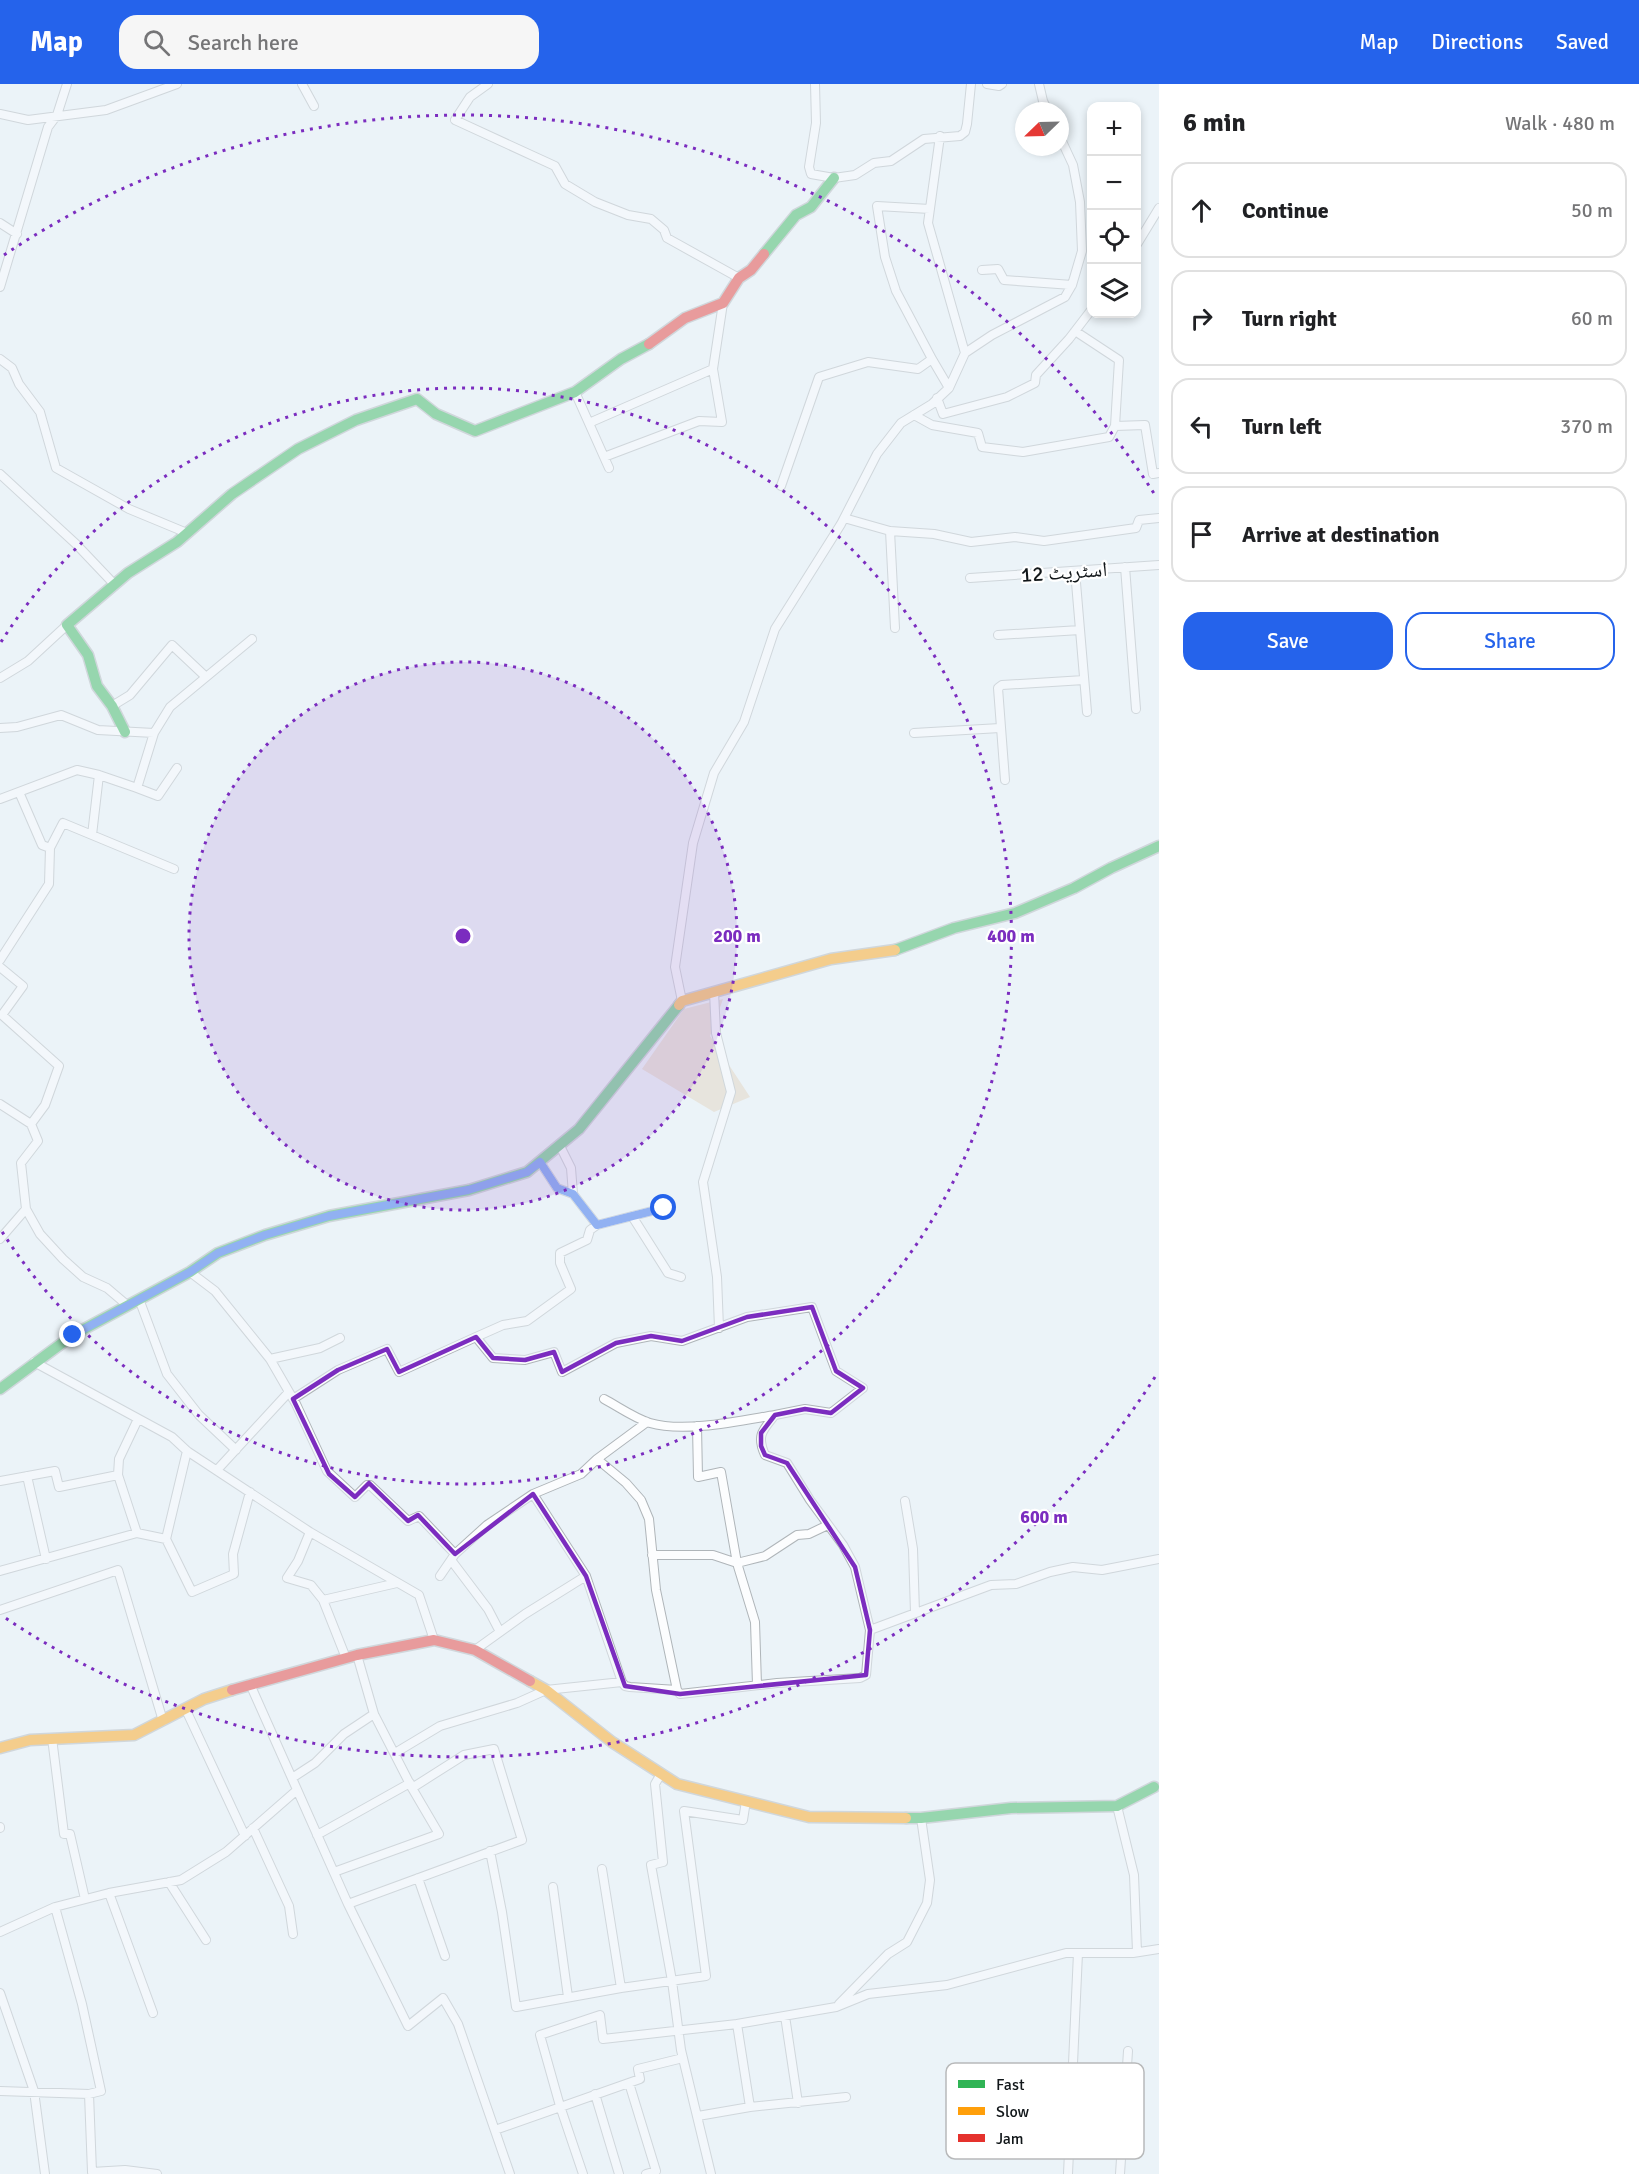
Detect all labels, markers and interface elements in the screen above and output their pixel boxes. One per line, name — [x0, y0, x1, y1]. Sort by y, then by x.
search box — [119, 15, 539, 69]
text: Map — [30, 25, 83, 59]
icon: search — [140, 26, 173, 59]
text: Search here — [188, 29, 299, 56]
text: Map — [1360, 29, 1398, 55]
text: Directions — [1431, 29, 1523, 55]
text: Saved — [1556, 29, 1609, 55]
north arrow — [1015, 102, 1069, 156]
map controls — [1087, 102, 1141, 318]
button: + — [1087, 102, 1141, 156]
text: 6 min — [1183, 107, 1246, 139]
text: Walk · 480 m — [1505, 111, 1615, 136]
button: − — [1087, 156, 1141, 210]
icon: ahead — [1185, 194, 1218, 227]
text: Continue — [1242, 197, 1329, 224]
text: 50 m — [1571, 198, 1613, 223]
button: locate — [1087, 210, 1141, 264]
button: layers — [1087, 264, 1141, 318]
icon: right — [1185, 302, 1218, 335]
text: Turn right — [1242, 305, 1337, 332]
text: 60 m — [1571, 306, 1613, 331]
icon: left — [1185, 410, 1218, 443]
text: Turn left — [1242, 413, 1322, 440]
text: 370 m — [1560, 414, 1613, 439]
icon: arrive — [1185, 518, 1218, 551]
text: Arrive at destination — [1242, 521, 1439, 548]
street label: اسٹریٹ 12 — [1020, 556, 1108, 588]
button: Save — [1183, 612, 1393, 670]
button: Share — [1405, 612, 1615, 670]
text: 200 m — [713, 925, 761, 947]
text: 400 m — [987, 925, 1035, 947]
centre of rings — [453, 926, 473, 946]
route start — [650, 1194, 676, 1220]
route end — [59, 1321, 85, 1347]
text: 600 m — [1020, 1506, 1068, 1528]
legend — [946, 2063, 1144, 2159]
text: Fast — [996, 2075, 1025, 2095]
text: Slow — [996, 2102, 1030, 2122]
text: Jam — [996, 2129, 1024, 2149]

